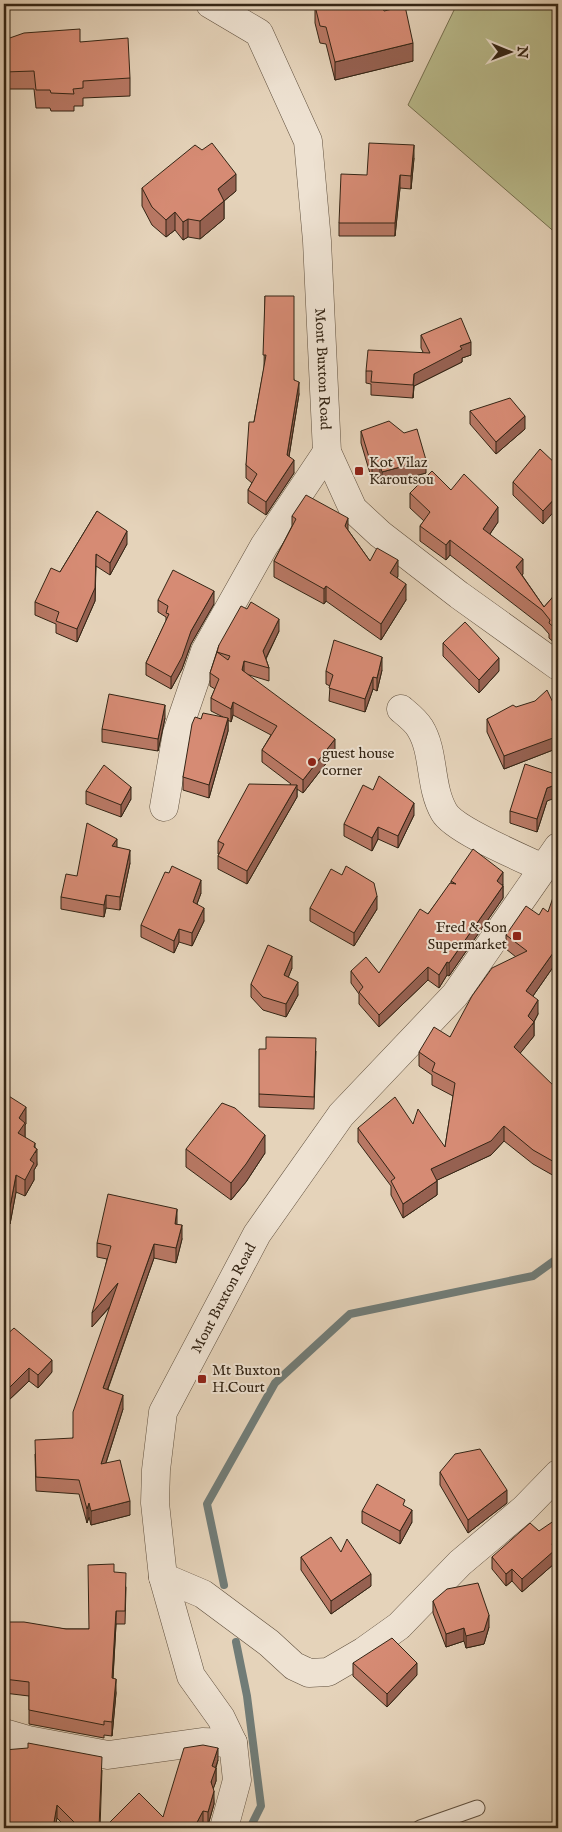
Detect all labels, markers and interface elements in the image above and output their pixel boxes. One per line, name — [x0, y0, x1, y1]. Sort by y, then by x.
north arrow — [484, 28, 534, 78]
text: N — [513, 45, 531, 58]
street label: Mont Buxton Road — [310, 308, 335, 431]
place label: Kot Vilaz Karoutsou — [369, 453, 434, 489]
marker: Kot Vilaz Karoutsou — [353, 465, 365, 477]
place label: guest house corner — [322, 744, 395, 780]
marker: guest house corner — [306, 756, 318, 768]
place label: Fred & Son Supermarket — [428, 918, 507, 954]
marker: Fred & Son Supermarket — [511, 930, 523, 942]
street label: Mont Buxton Road — [187, 1239, 261, 1356]
place label: Mt Buxton H.Court — [212, 1361, 281, 1397]
marker: Mt Buxton H.Court — [196, 1373, 208, 1385]

